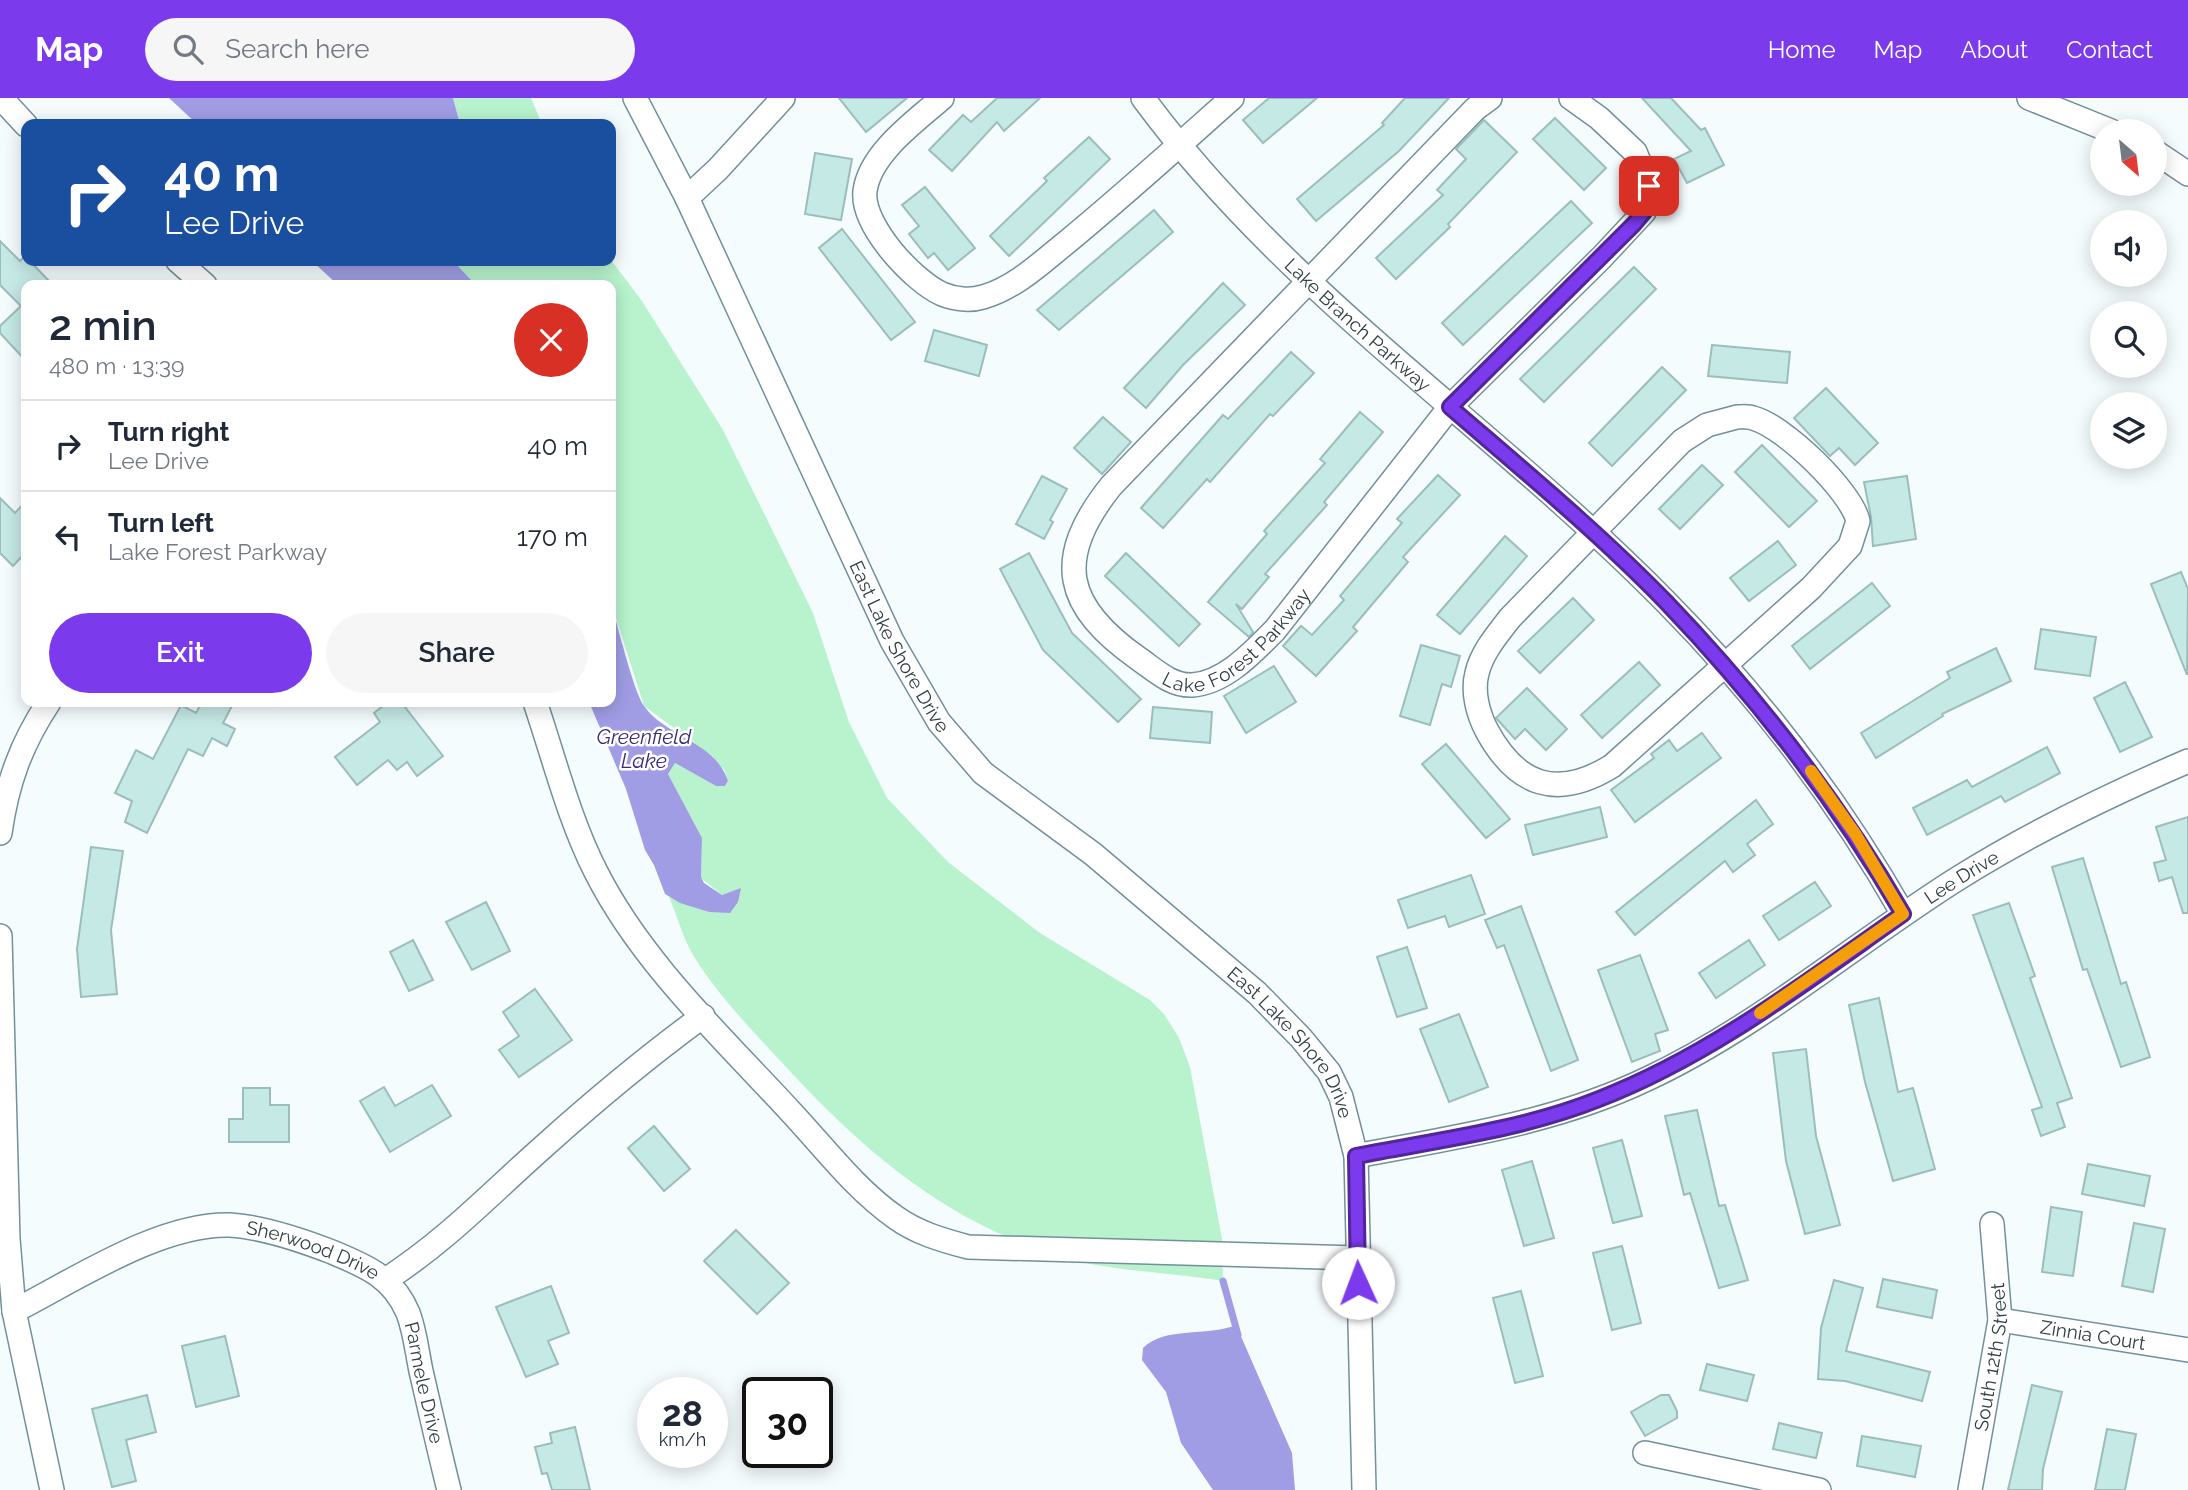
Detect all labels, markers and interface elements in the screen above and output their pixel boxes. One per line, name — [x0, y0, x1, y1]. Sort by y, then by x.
search box — [145, 18, 635, 81]
text: Map — [35, 30, 103, 69]
icon: search — [169, 30, 207, 68]
text: Search here — [225, 34, 370, 64]
text: Home — [1768, 35, 1836, 64]
text: Map — [1874, 35, 1922, 64]
text: About — [1960, 35, 2028, 64]
text: Contact — [2066, 35, 2153, 64]
north arrow — [2090, 119, 2166, 196]
map controls — [2090, 119, 2167, 469]
text: 40 m — [164, 145, 279, 202]
icon: right — [49, 147, 140, 238]
pin — [1619, 156, 1679, 216]
icon: arrive — [1630, 167, 1668, 205]
text: Lee Drive — [164, 204, 304, 241]
button: sound — [2090, 210, 2167, 287]
street label: Lake Branch Parkway — [1280, 253, 1435, 396]
text: 2 min — [49, 301, 157, 350]
button: search — [2090, 301, 2167, 378]
button: close — [514, 303, 588, 377]
text: 480 m · 13:39 — [49, 352, 185, 379]
button: layers — [2090, 392, 2167, 469]
text: Turn right — [108, 417, 229, 447]
icon: right — [49, 427, 87, 465]
text: 40 m — [527, 431, 588, 461]
text: Lee Drive — [108, 447, 209, 474]
text: Turn left — [108, 508, 214, 538]
icon: left — [49, 518, 87, 556]
text: 170 m — [517, 522, 588, 552]
text: Lake Forest Parkway — [108, 538, 327, 565]
street label: East Lake Shore Drive — [845, 557, 954, 737]
street label: Lake Forest Parkway — [1159, 584, 1315, 696]
button: Exit — [49, 613, 312, 693]
button: Share — [326, 613, 588, 693]
water label: Greenfield Lake — [597, 724, 692, 773]
street label: Lee Drive — [1920, 846, 2002, 908]
street label: East Lake Shore Drive — [1223, 962, 1357, 1120]
street label: Sherwood Drive — [245, 1216, 384, 1284]
position arrow — [1321, 1246, 1395, 1320]
street label: South 12th Street — [1970, 1281, 2011, 1433]
street label: Zinnia Court — [2039, 1316, 2148, 1354]
street label: Parmele Drive — [401, 1319, 448, 1446]
speed limit sign: 30 — [742, 1377, 833, 1468]
text: 28 — [662, 1393, 703, 1434]
text: km/h — [659, 1429, 706, 1450]

